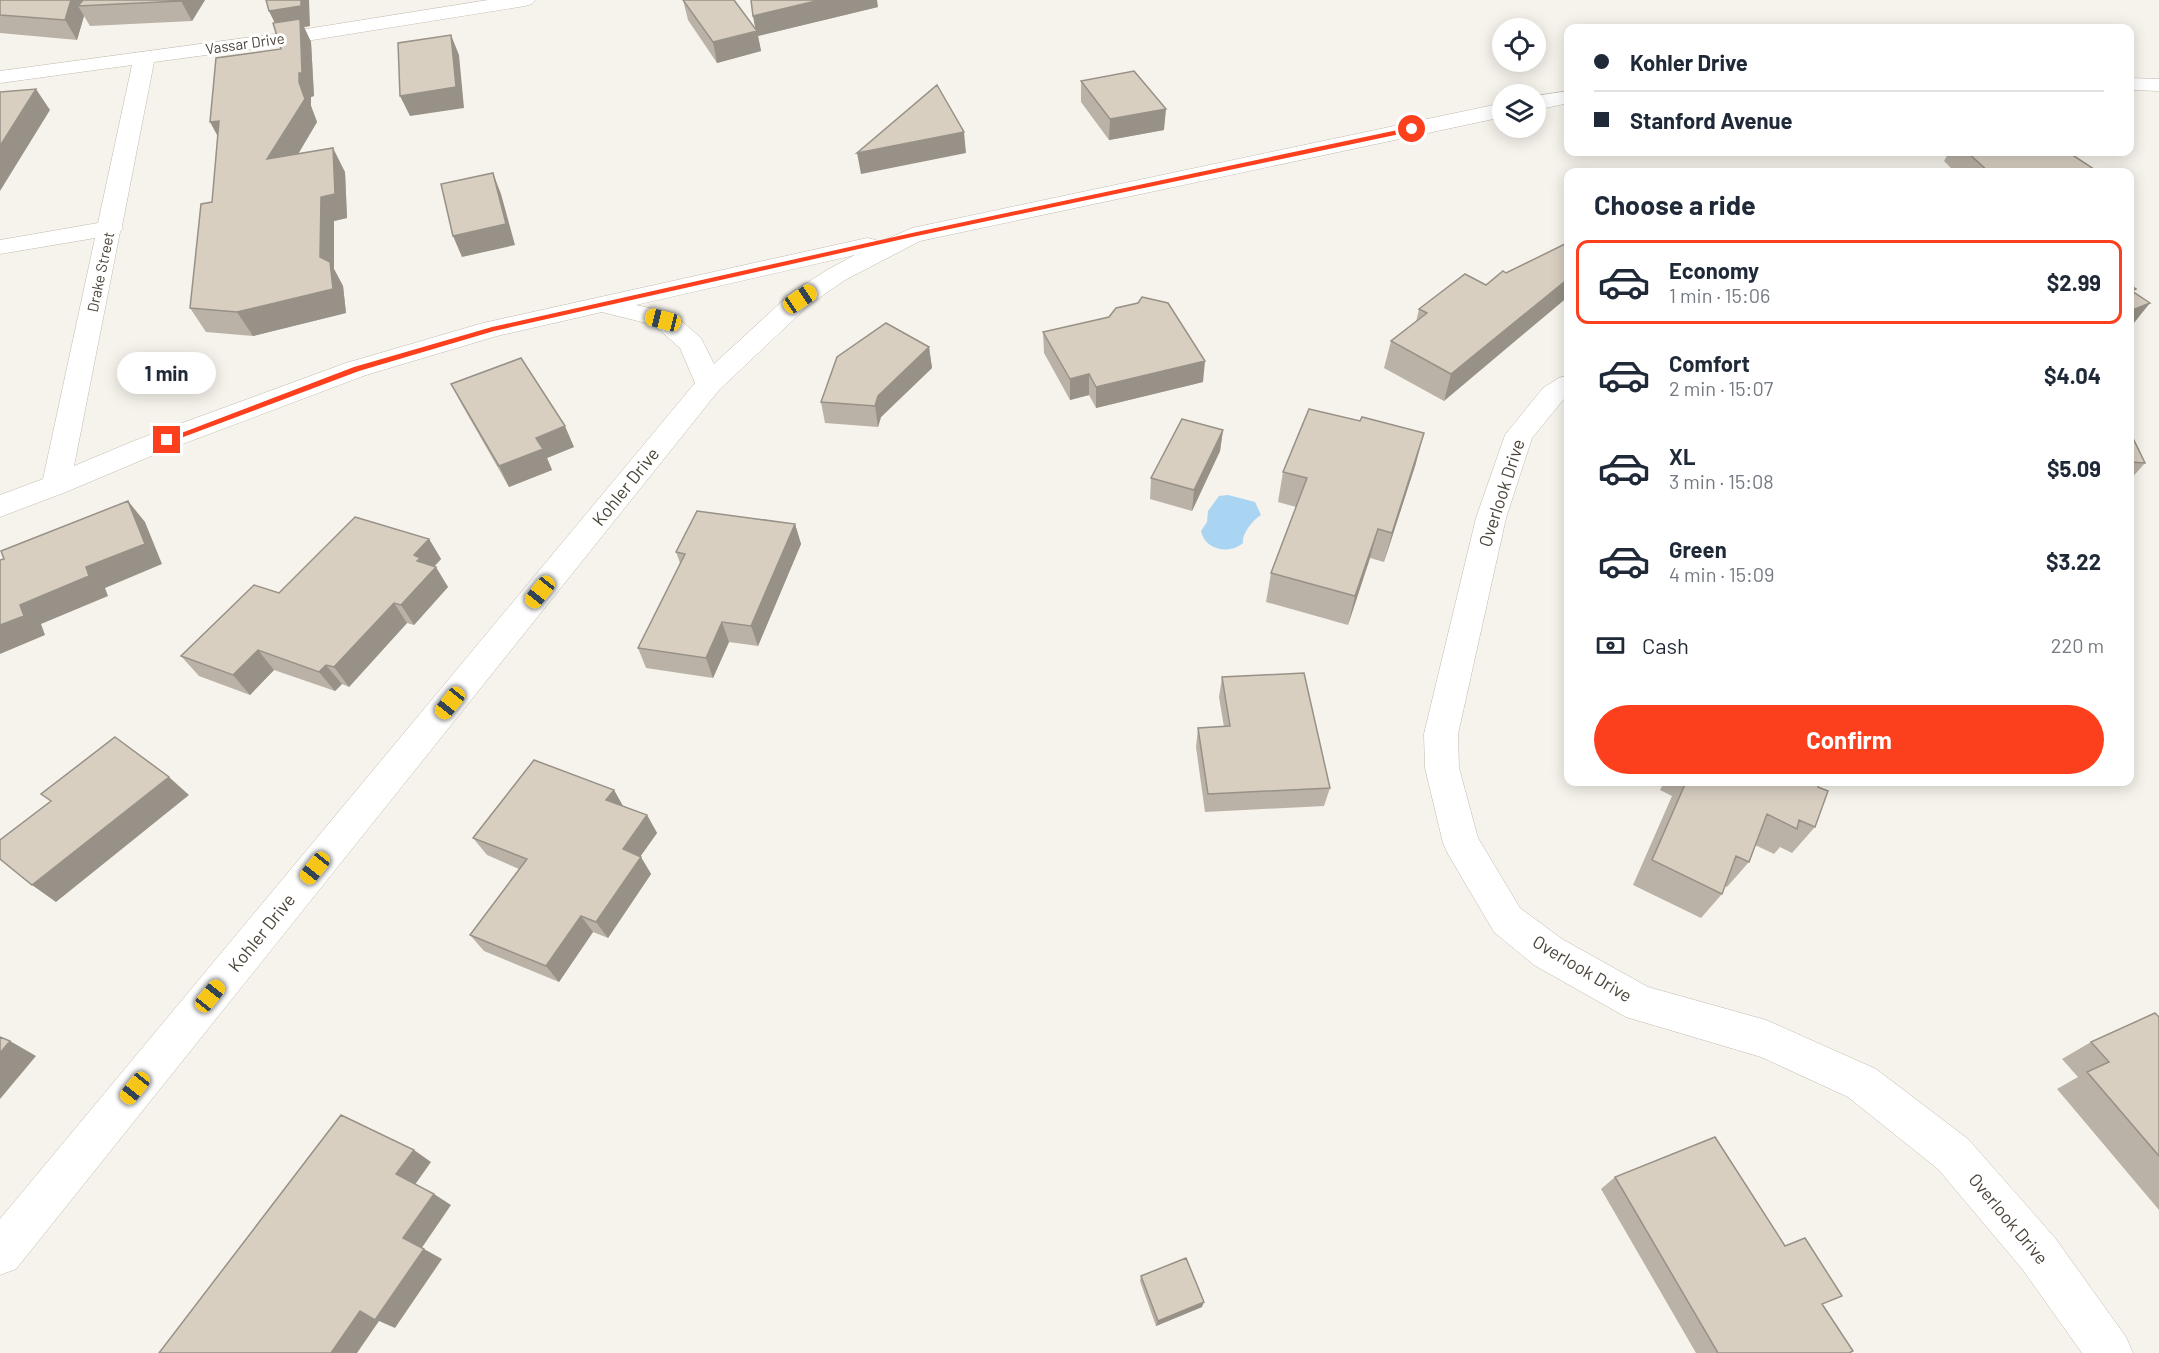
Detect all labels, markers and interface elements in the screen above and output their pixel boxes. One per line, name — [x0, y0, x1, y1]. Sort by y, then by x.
map controls — [1492, 18, 1546, 138]
button: locate — [1492, 18, 1546, 72]
street label: Vassar Drive — [204, 29, 285, 57]
text: Kohler Drive — [1630, 49, 1748, 75]
button: layers — [1492, 84, 1546, 138]
text: Stanford Avenue — [1630, 107, 1793, 133]
route start — [1398, 115, 1425, 142]
text: Choose a ride — [1594, 188, 1756, 220]
street label: Drake Street — [83, 230, 117, 314]
icon: car — [1597, 255, 1651, 309]
text: Economy — [1669, 257, 1759, 283]
text: $2.99 — [2047, 269, 2101, 295]
car — [780, 281, 820, 317]
text: 1 min · 15:06 — [1669, 283, 1770, 307]
car — [643, 307, 683, 333]
icon: car — [1597, 348, 1651, 402]
text: Comfort — [1669, 350, 1750, 376]
callout: 1 min — [118, 353, 216, 395]
text: 1 min — [145, 361, 188, 385]
text: $4.04 — [2044, 362, 2101, 388]
text: 2 min · 15:07 — [1669, 376, 1773, 400]
route end — [153, 426, 180, 453]
street label: Overlook Drive — [1473, 436, 1529, 549]
icon: car — [1597, 441, 1651, 495]
street label: Kohler Drive — [587, 443, 663, 530]
text: XL — [1669, 443, 1695, 469]
text: $5.09 — [2047, 455, 2101, 481]
text: 3 min · 15:08 — [1669, 469, 1774, 493]
icon: car — [1597, 534, 1651, 588]
text: Green — [1669, 536, 1727, 562]
text: $3.22 — [2046, 548, 2101, 574]
text: 4 min · 15:09 — [1669, 562, 1774, 586]
car — [522, 572, 558, 612]
icon: cash — [1594, 629, 1627, 662]
text: Cash — [1642, 632, 1689, 658]
text: 220 m — [2051, 633, 2104, 657]
car — [432, 683, 468, 723]
button: Confirm — [1594, 705, 2104, 774]
car — [297, 848, 333, 888]
street label: Kohler Drive — [223, 889, 299, 976]
street label: Overlook Drive — [1529, 930, 1636, 1006]
car — [192, 976, 228, 1016]
car — [117, 1068, 153, 1108]
street label: Overlook Drive — [1964, 1168, 2053, 1268]

